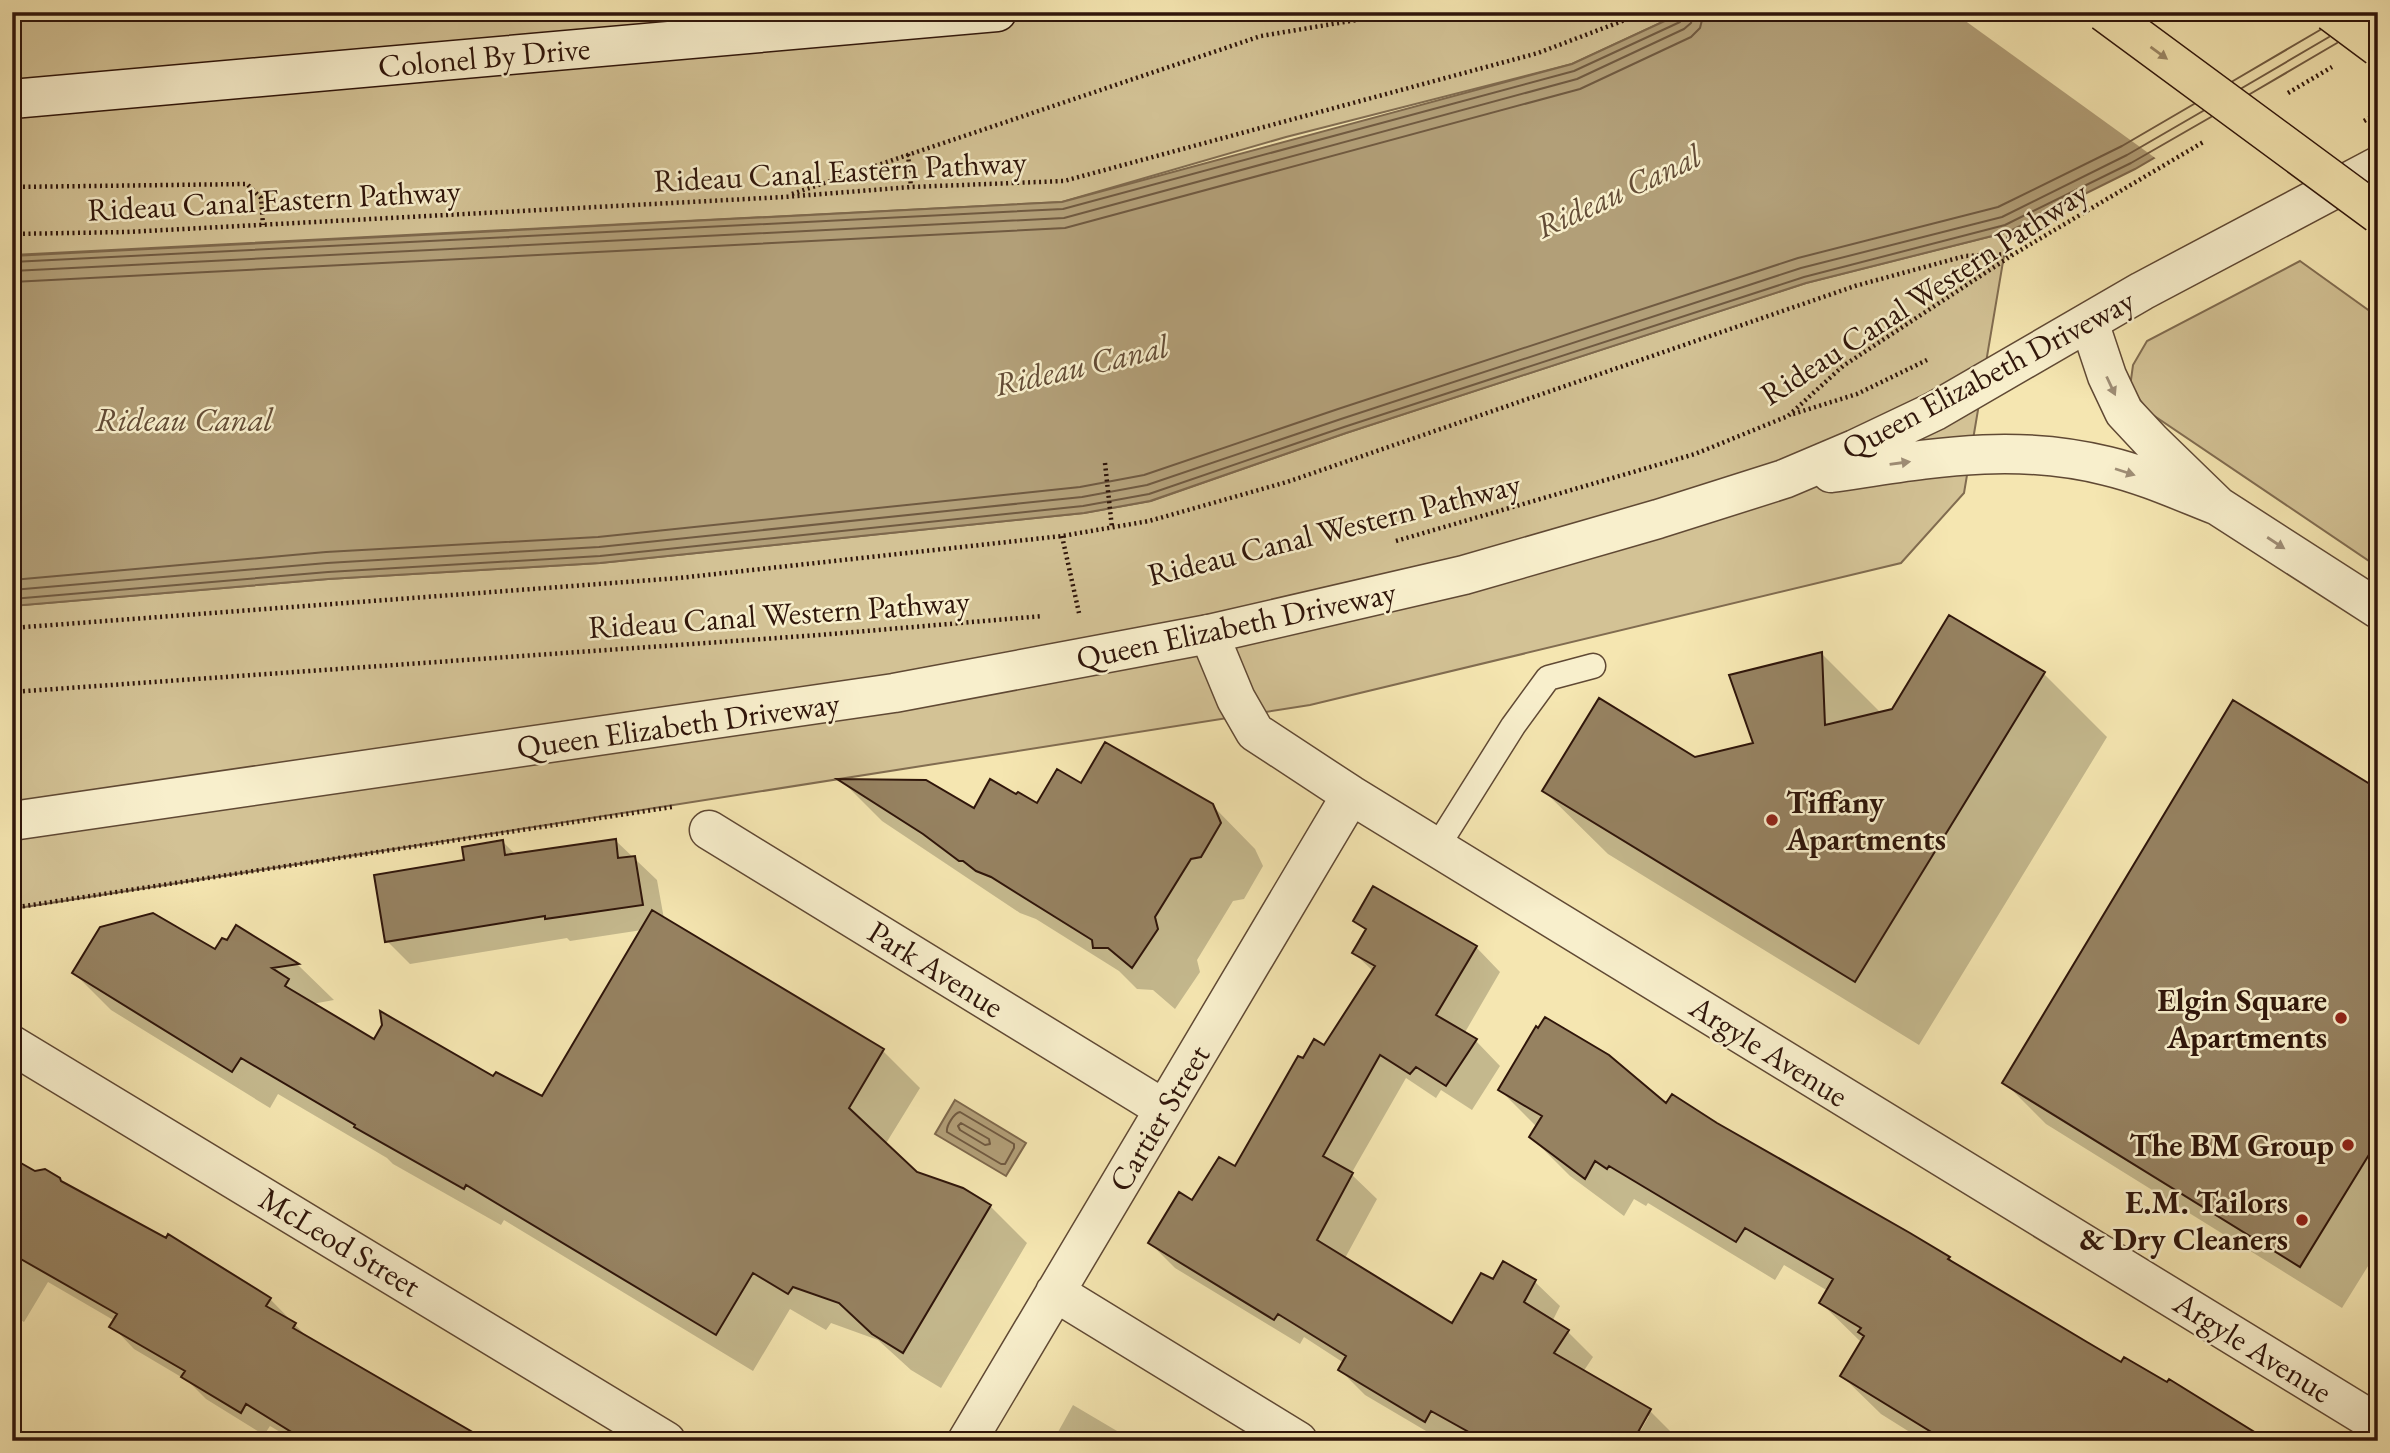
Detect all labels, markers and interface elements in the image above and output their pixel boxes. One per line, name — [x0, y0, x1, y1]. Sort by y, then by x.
street label: Colonel By Drive — [376, 27, 592, 87]
one-way arrow — [2150, 45, 2168, 59]
water label: Rideau Canal — [1528, 133, 1709, 248]
street label: Rideau Canal Eastern Pathway — [652, 140, 1029, 202]
street label: Rideau Canal Eastern Pathway — [86, 169, 463, 231]
street label: Rideau Canal Western Pathway — [1752, 171, 2097, 415]
street label: Queen Elizabeth Driveway — [1834, 279, 2143, 469]
water label: Rideau Canal — [990, 324, 1174, 406]
one-way arrow — [2106, 376, 2117, 396]
water label: Rideau Canal — [95, 398, 274, 441]
one-way arrow — [1890, 458, 1912, 469]
street label: Rideau Canal Western Pathway — [1143, 462, 1526, 596]
one-way arrow — [2115, 467, 2136, 477]
one-way arrow — [2266, 536, 2285, 549]
street label: Queen Elizabeth Driveway — [1072, 570, 1401, 679]
street label: Rideau Canal Western Pathway — [587, 580, 972, 648]
street label: Queen Elizabeth Driveway — [514, 681, 843, 768]
place label: Tiffany Apartments — [1785, 781, 1946, 860]
marker: Tiffany Apartments — [1764, 812, 1780, 828]
street label: Park Avenue — [860, 911, 1012, 1027]
place label: Elgin Square Apartments — [2157, 979, 2327, 1058]
street label: Argyle Avenue — [1681, 985, 1856, 1116]
marker: Elgin Square Apartments — [2333, 1010, 2349, 1026]
street label: Cartier Street — [1099, 1037, 1219, 1199]
place label: The BM Group — [2129, 1124, 2334, 1166]
marker: The BM Group — [2340, 1137, 2356, 1153]
street label: McLeod Street — [252, 1177, 428, 1307]
place label: E.M. Tailors & Dry Cleaners — [2079, 1181, 2288, 1260]
marker: E.M. Tailors & Dry Cleaners — [2294, 1212, 2310, 1228]
street label: Argyle Avenue — [2165, 1281, 2340, 1412]

